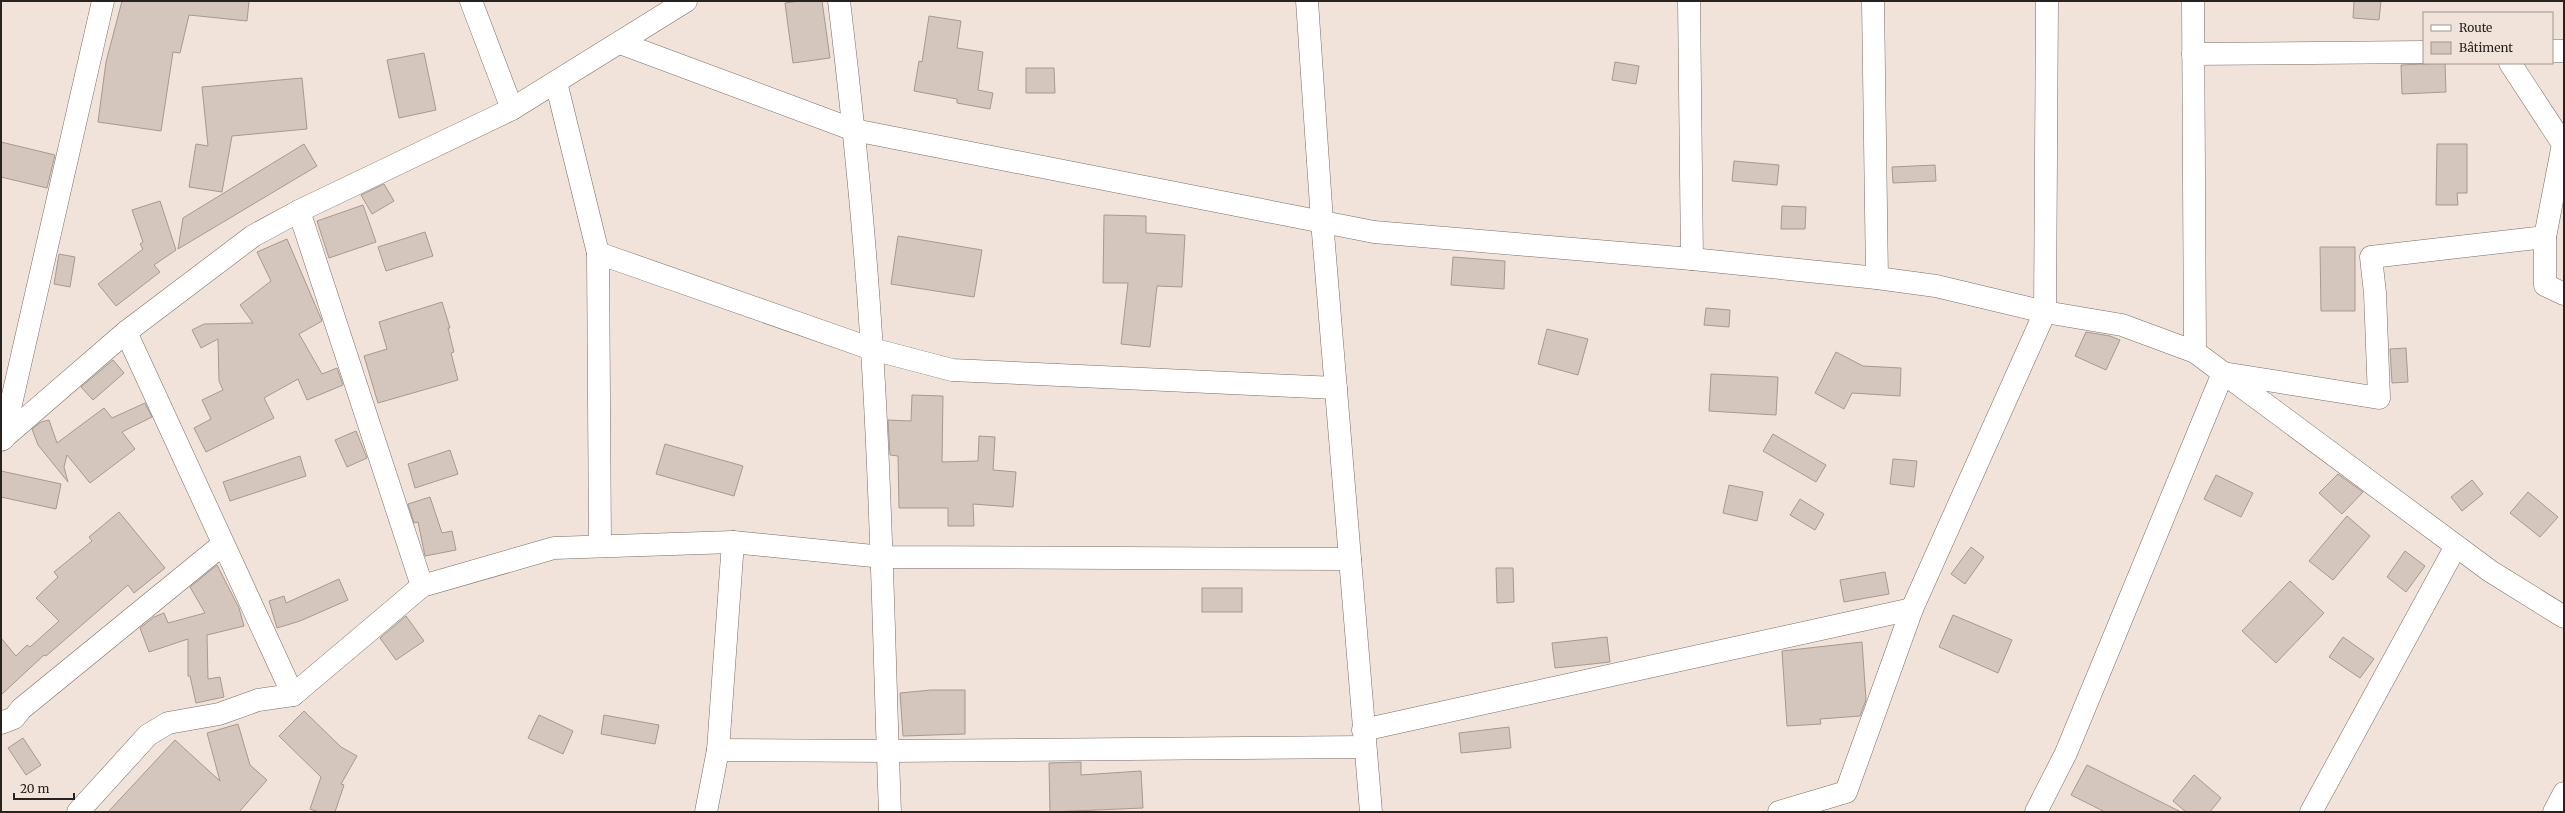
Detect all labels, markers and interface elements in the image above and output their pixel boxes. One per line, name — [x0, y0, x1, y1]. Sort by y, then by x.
legend — [2423, 12, 2553, 64]
text: Route — [2459, 20, 2492, 35]
text: Bâtiment — [2459, 40, 2513, 55]
scale bar — [14, 775, 74, 801]
text: 20 m — [20, 781, 49, 796]

